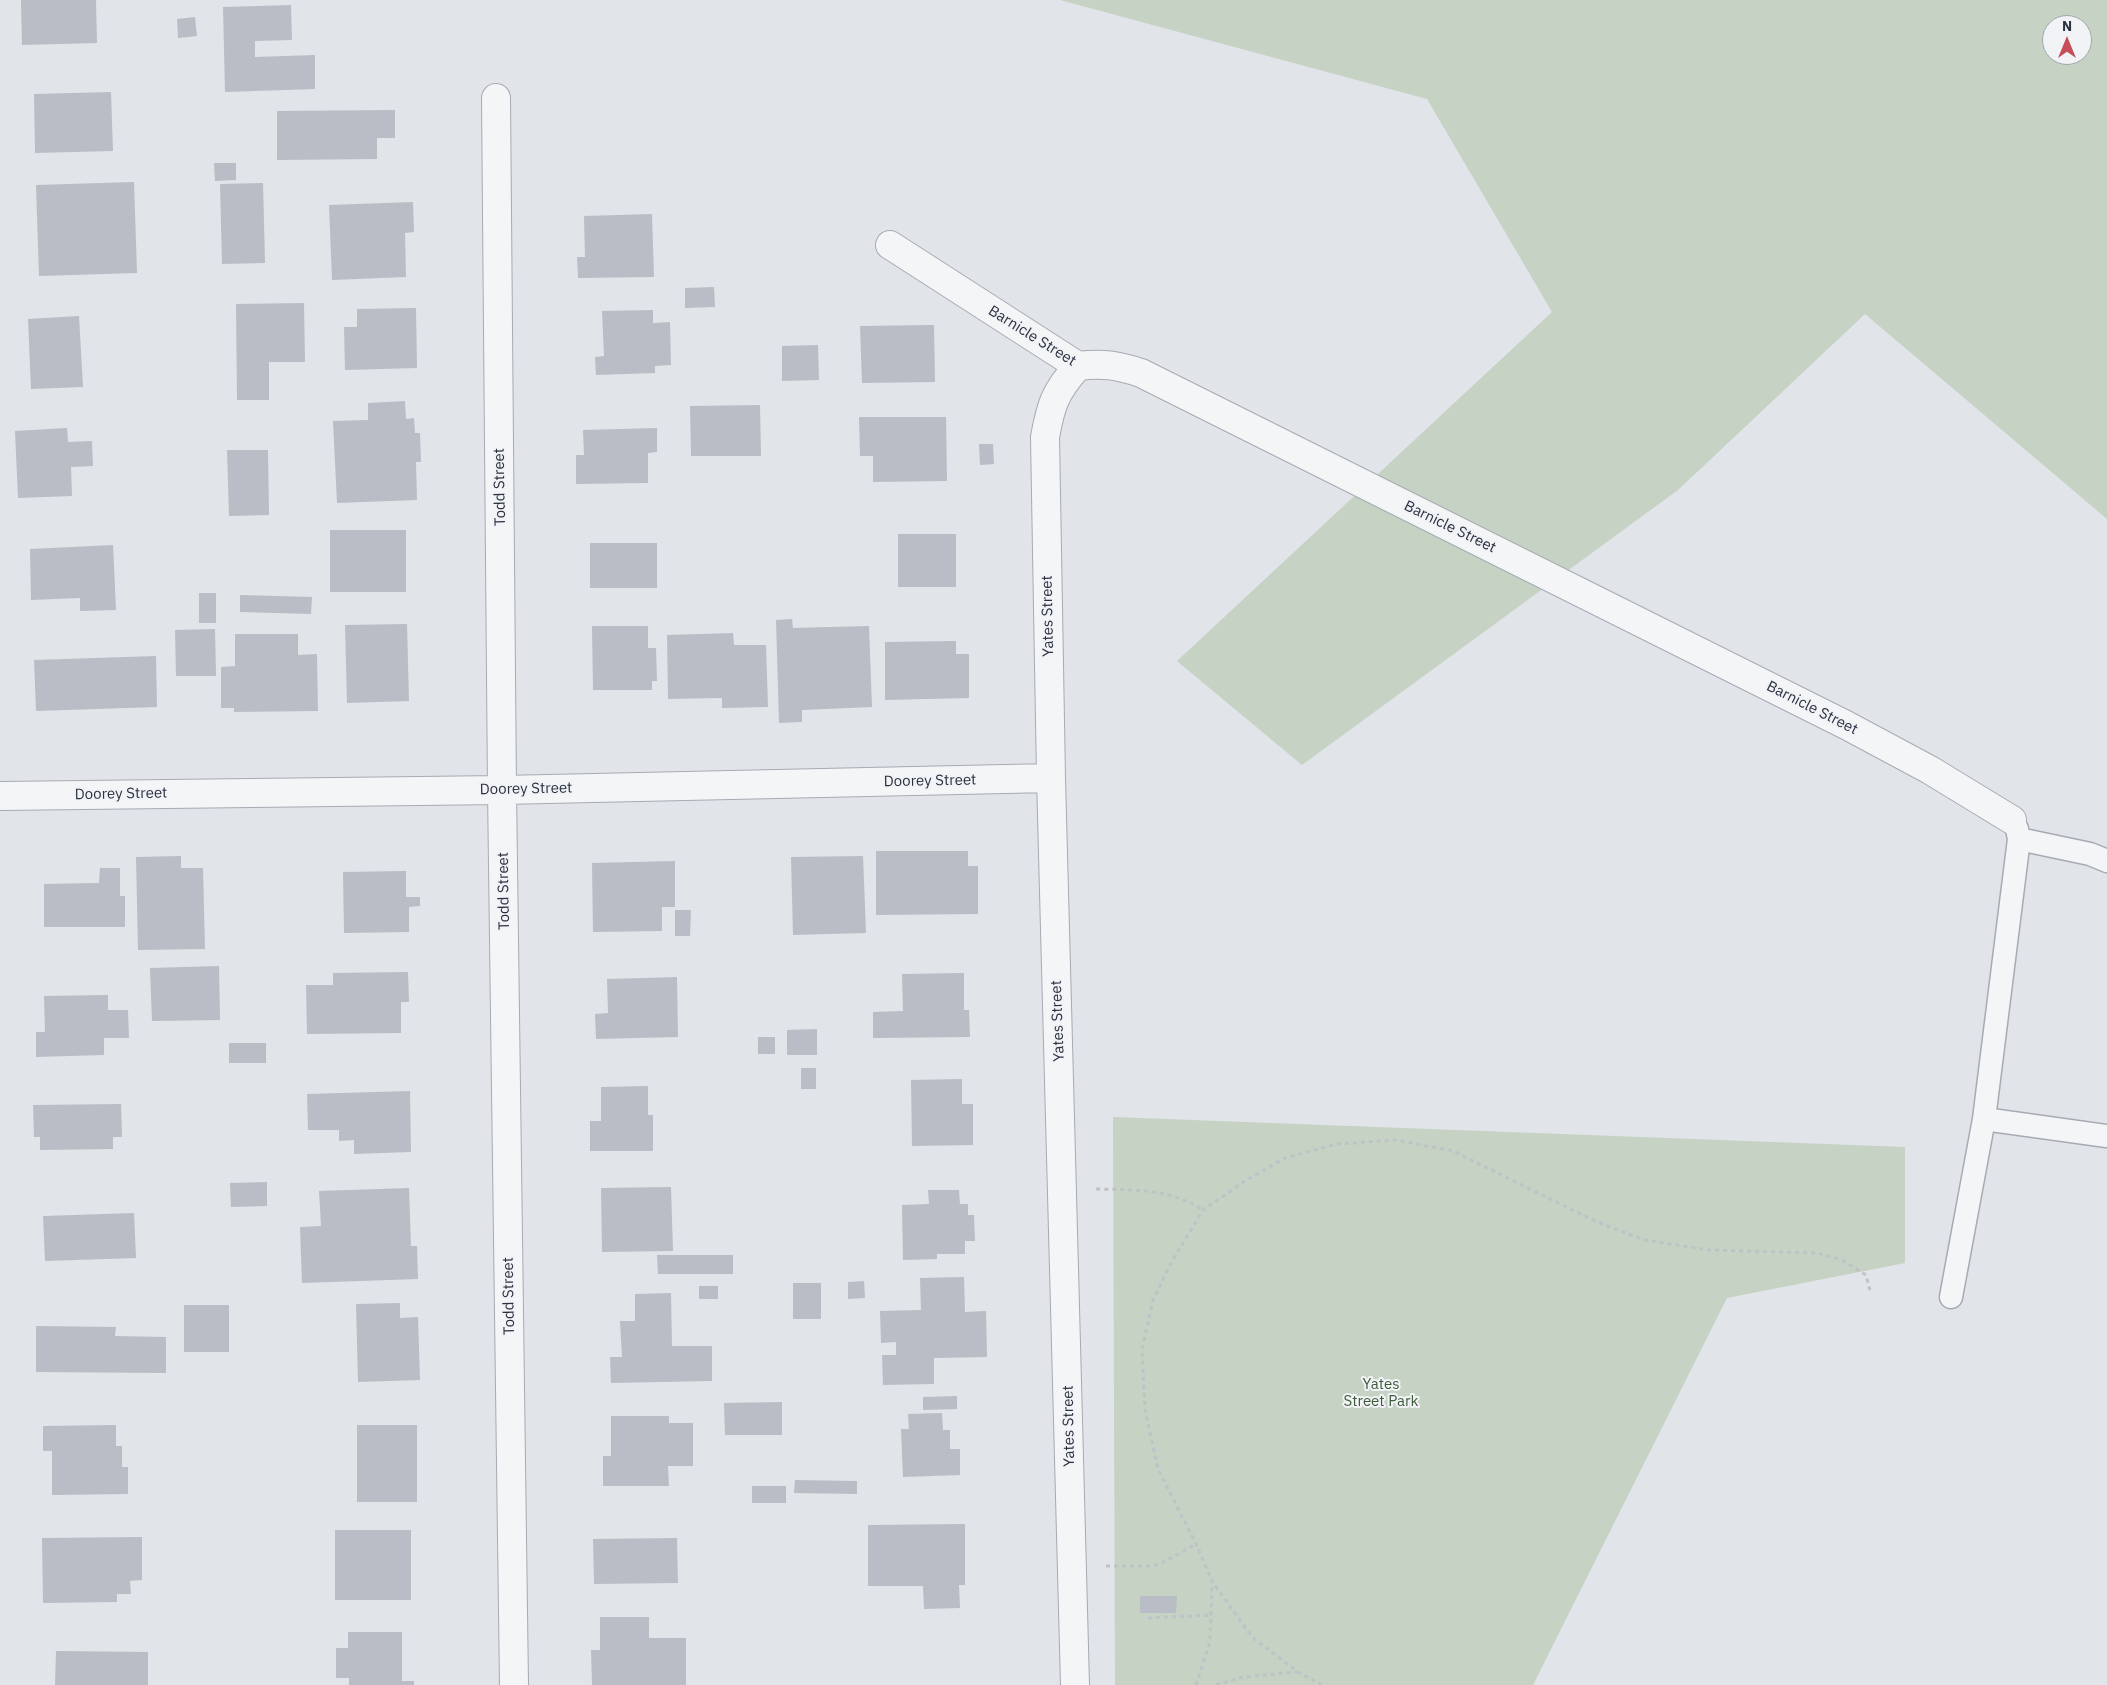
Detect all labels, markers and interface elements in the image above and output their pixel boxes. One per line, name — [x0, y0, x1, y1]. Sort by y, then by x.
north arrow — [2042, 15, 2092, 65]
text: N — [2062, 17, 2072, 35]
street label: Barnicle Street — [985, 302, 1079, 370]
street label: Todd Street — [490, 448, 510, 526]
street label: Barnicle Street — [1401, 497, 1499, 557]
street label: Yates Street — [1038, 575, 1058, 657]
street label: Barnicle Street — [1763, 677, 1861, 739]
street label: Doorey Street — [884, 771, 976, 791]
street label: Doorey Street — [480, 779, 572, 799]
street label: Doorey Street — [75, 784, 167, 804]
street label: Todd Street — [494, 852, 514, 930]
street label: Yates Street — [1048, 980, 1068, 1062]
street label: Todd Street — [499, 1257, 519, 1335]
park label: Yates Street Park — [1343, 1376, 1419, 1411]
street label: Yates Street — [1059, 1385, 1079, 1467]

